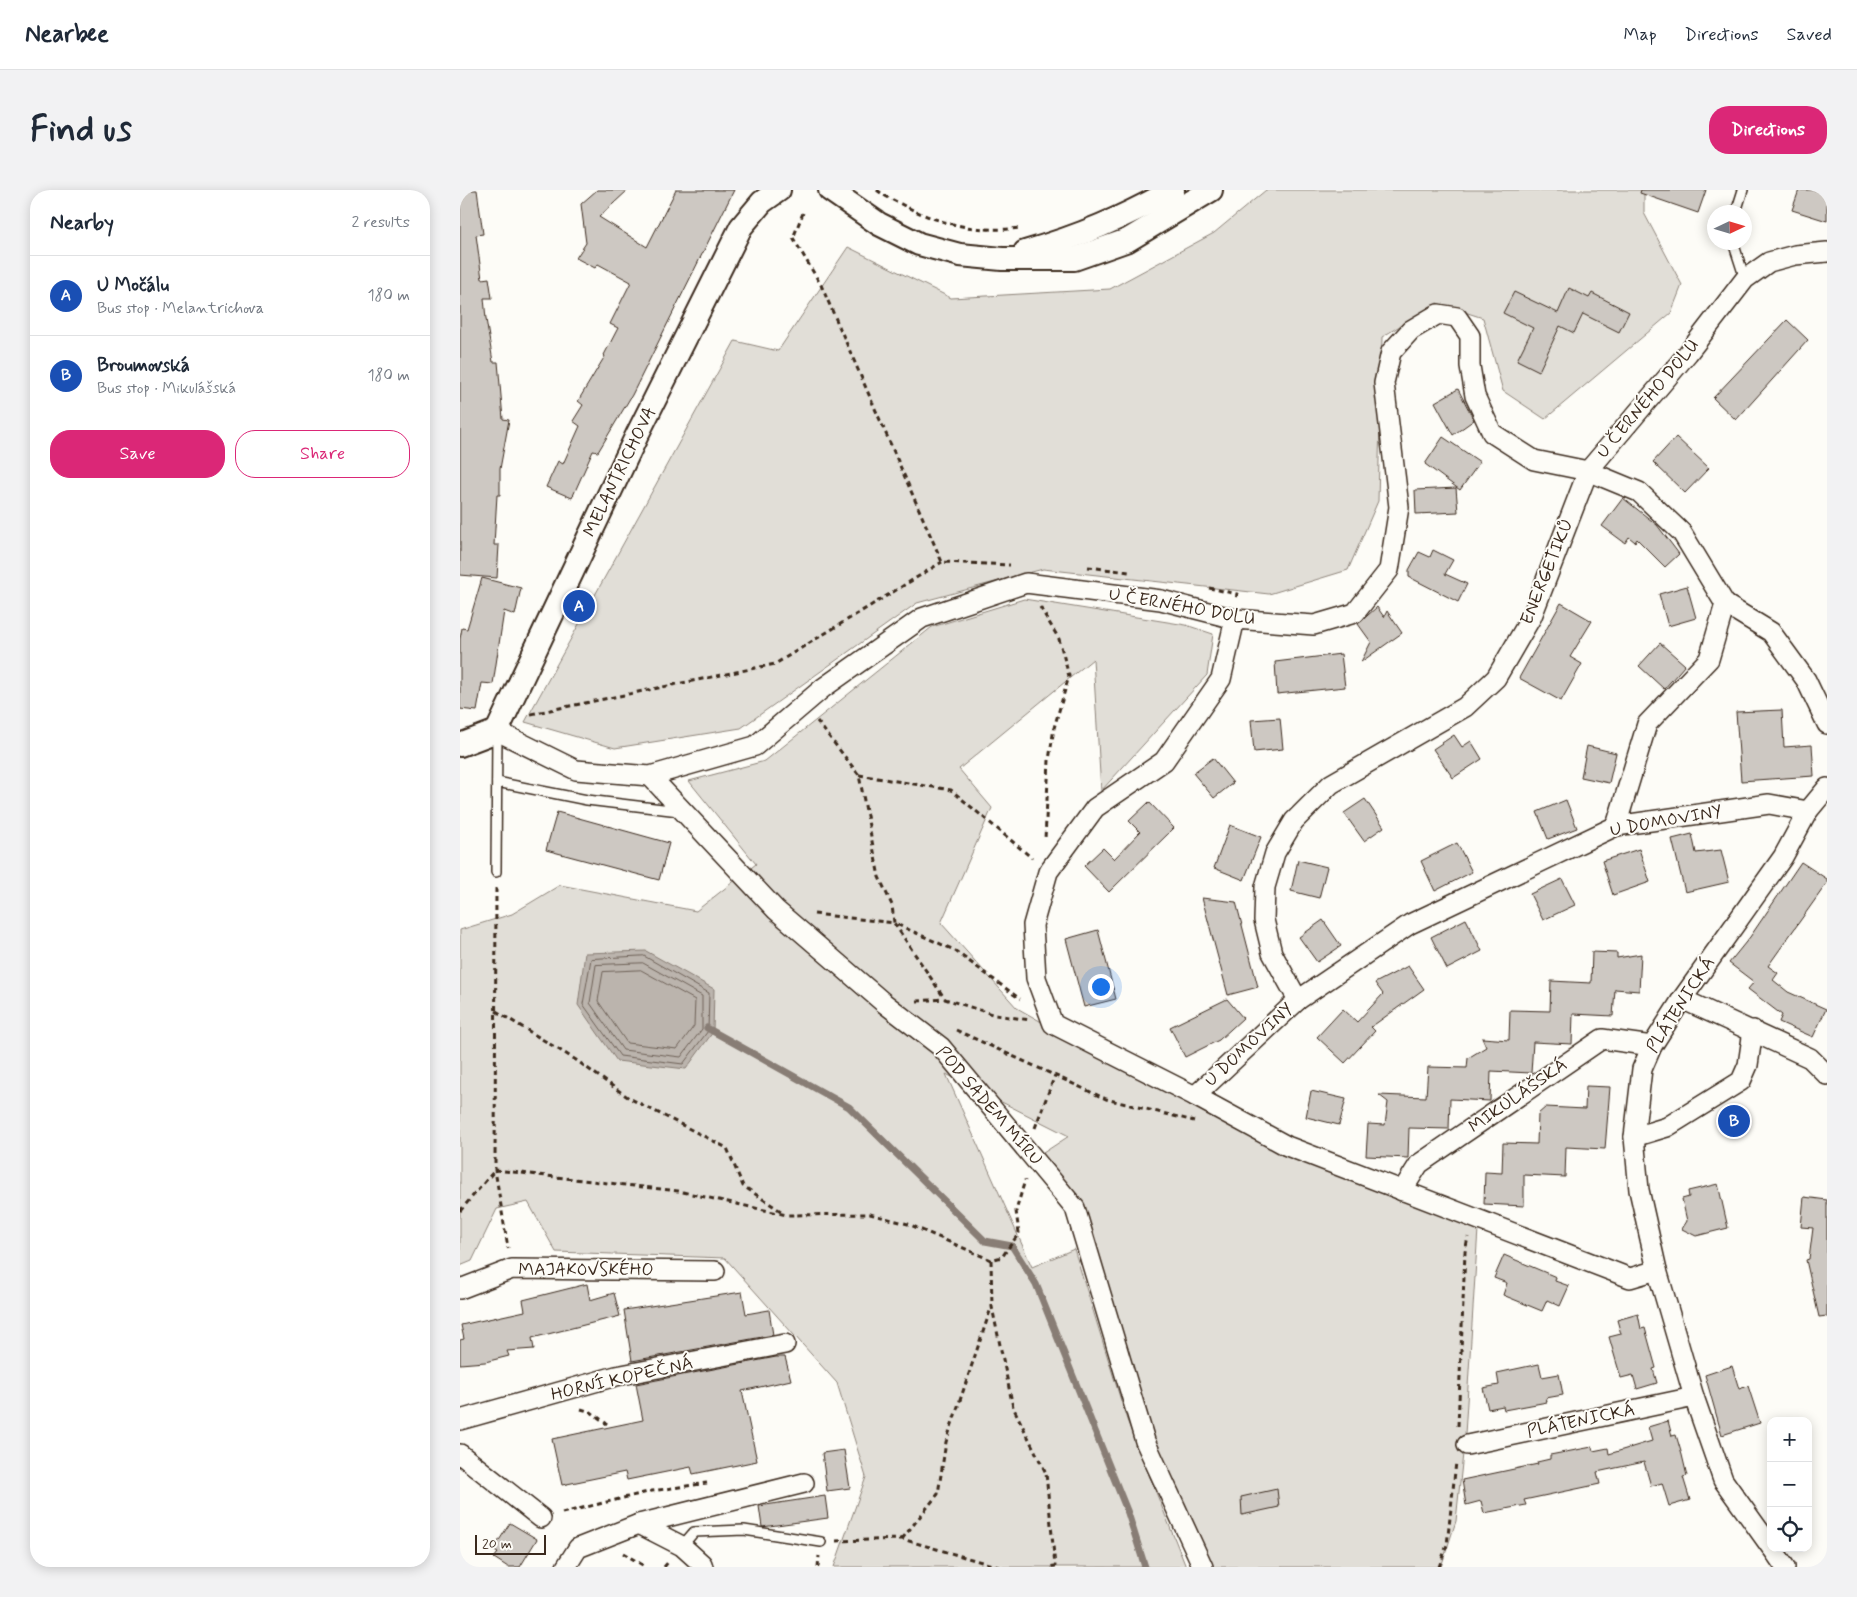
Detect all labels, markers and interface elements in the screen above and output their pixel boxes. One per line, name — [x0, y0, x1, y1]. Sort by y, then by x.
text: Nearbee — [25, 19, 109, 50]
text: Map — [1624, 23, 1657, 47]
text: Directions — [1685, 23, 1759, 47]
text: Saved — [1787, 23, 1832, 47]
button: Directions — [1709, 106, 1827, 154]
text: Find us — [30, 107, 132, 153]
north arrow — [1707, 205, 1752, 250]
text: Nearby — [50, 209, 114, 237]
text: 2 results — [352, 212, 410, 233]
text: U Močálu — [97, 273, 169, 298]
text: A — [61, 285, 71, 306]
text: 180 m — [367, 285, 410, 306]
text: Bus stop · Melantrichova — [97, 298, 264, 319]
street label: U ČERNÉHO DOLU — [1591, 334, 1705, 464]
text: Broumovská — [97, 353, 190, 378]
text: B — [61, 365, 71, 386]
text: 180 m — [367, 365, 410, 386]
text: Bus stop · Mikulášská — [97, 378, 236, 399]
street label: MELANTRICHOVA — [578, 403, 662, 541]
button: Save — [50, 430, 225, 478]
button: Share — [235, 430, 410, 478]
street label: ENERGETIKŮ — [1515, 516, 1579, 628]
street label: U ČERNÉHO DOLU — [1107, 582, 1257, 632]
pin: A — [563, 587, 595, 625]
street label: U DOMOVINY — [1608, 799, 1724, 843]
street label: PLÁTENICKÁ — [1641, 952, 1721, 1058]
your location — [1088, 974, 1114, 1000]
street label: U DOMOVINY — [1199, 998, 1299, 1092]
street label: POD SADEM MÍRU — [930, 1041, 1048, 1171]
street label: MIKULÁŠSKÁ — [1464, 1053, 1572, 1139]
pin: B — [1718, 1102, 1750, 1140]
street label: MAJAKOVSKÉHO — [518, 1258, 654, 1282]
street label: HORNÍ KOPEČNÁ — [549, 1351, 695, 1407]
street label: PLÁTENICKÁ — [1525, 1398, 1637, 1444]
map controls — [1767, 1417, 1812, 1552]
button: + — [1767, 1417, 1812, 1462]
button: − — [1767, 1462, 1812, 1507]
button: locate — [1767, 1507, 1812, 1552]
scale bar — [475, 1532, 546, 1555]
text: 20 m — [482, 1535, 512, 1553]

